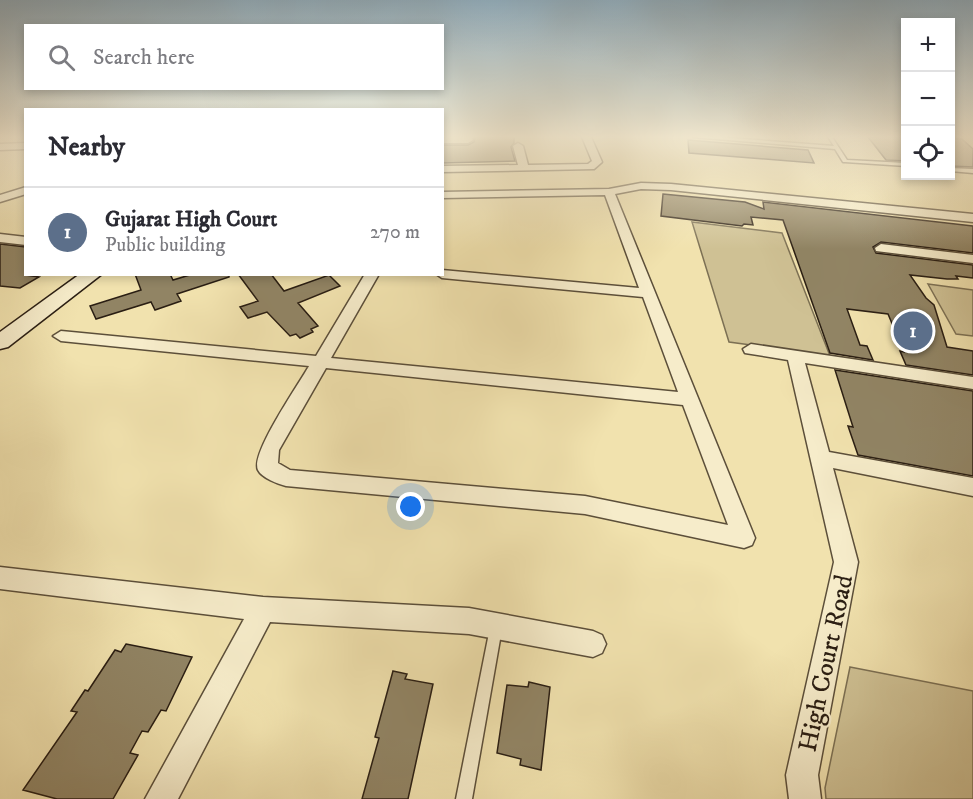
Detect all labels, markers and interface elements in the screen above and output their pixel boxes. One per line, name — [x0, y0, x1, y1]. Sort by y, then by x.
map controls — [901, 18, 955, 180]
button: + — [901, 18, 955, 72]
search box — [24, 24, 444, 90]
icon: search — [45, 41, 78, 74]
text: Search here — [93, 44, 195, 71]
button: − — [901, 72, 955, 126]
button: locate — [901, 126, 955, 180]
text: Nearby — [48, 131, 125, 164]
text: Gujarat High Court — [105, 206, 277, 233]
text: 1 — [64, 220, 71, 245]
text: 270 m — [370, 220, 420, 245]
text: Public building — [105, 233, 225, 258]
pin: 1 — [894, 308, 932, 354]
your location — [396, 492, 425, 521]
street label: High Court Road — [792, 572, 861, 755]

